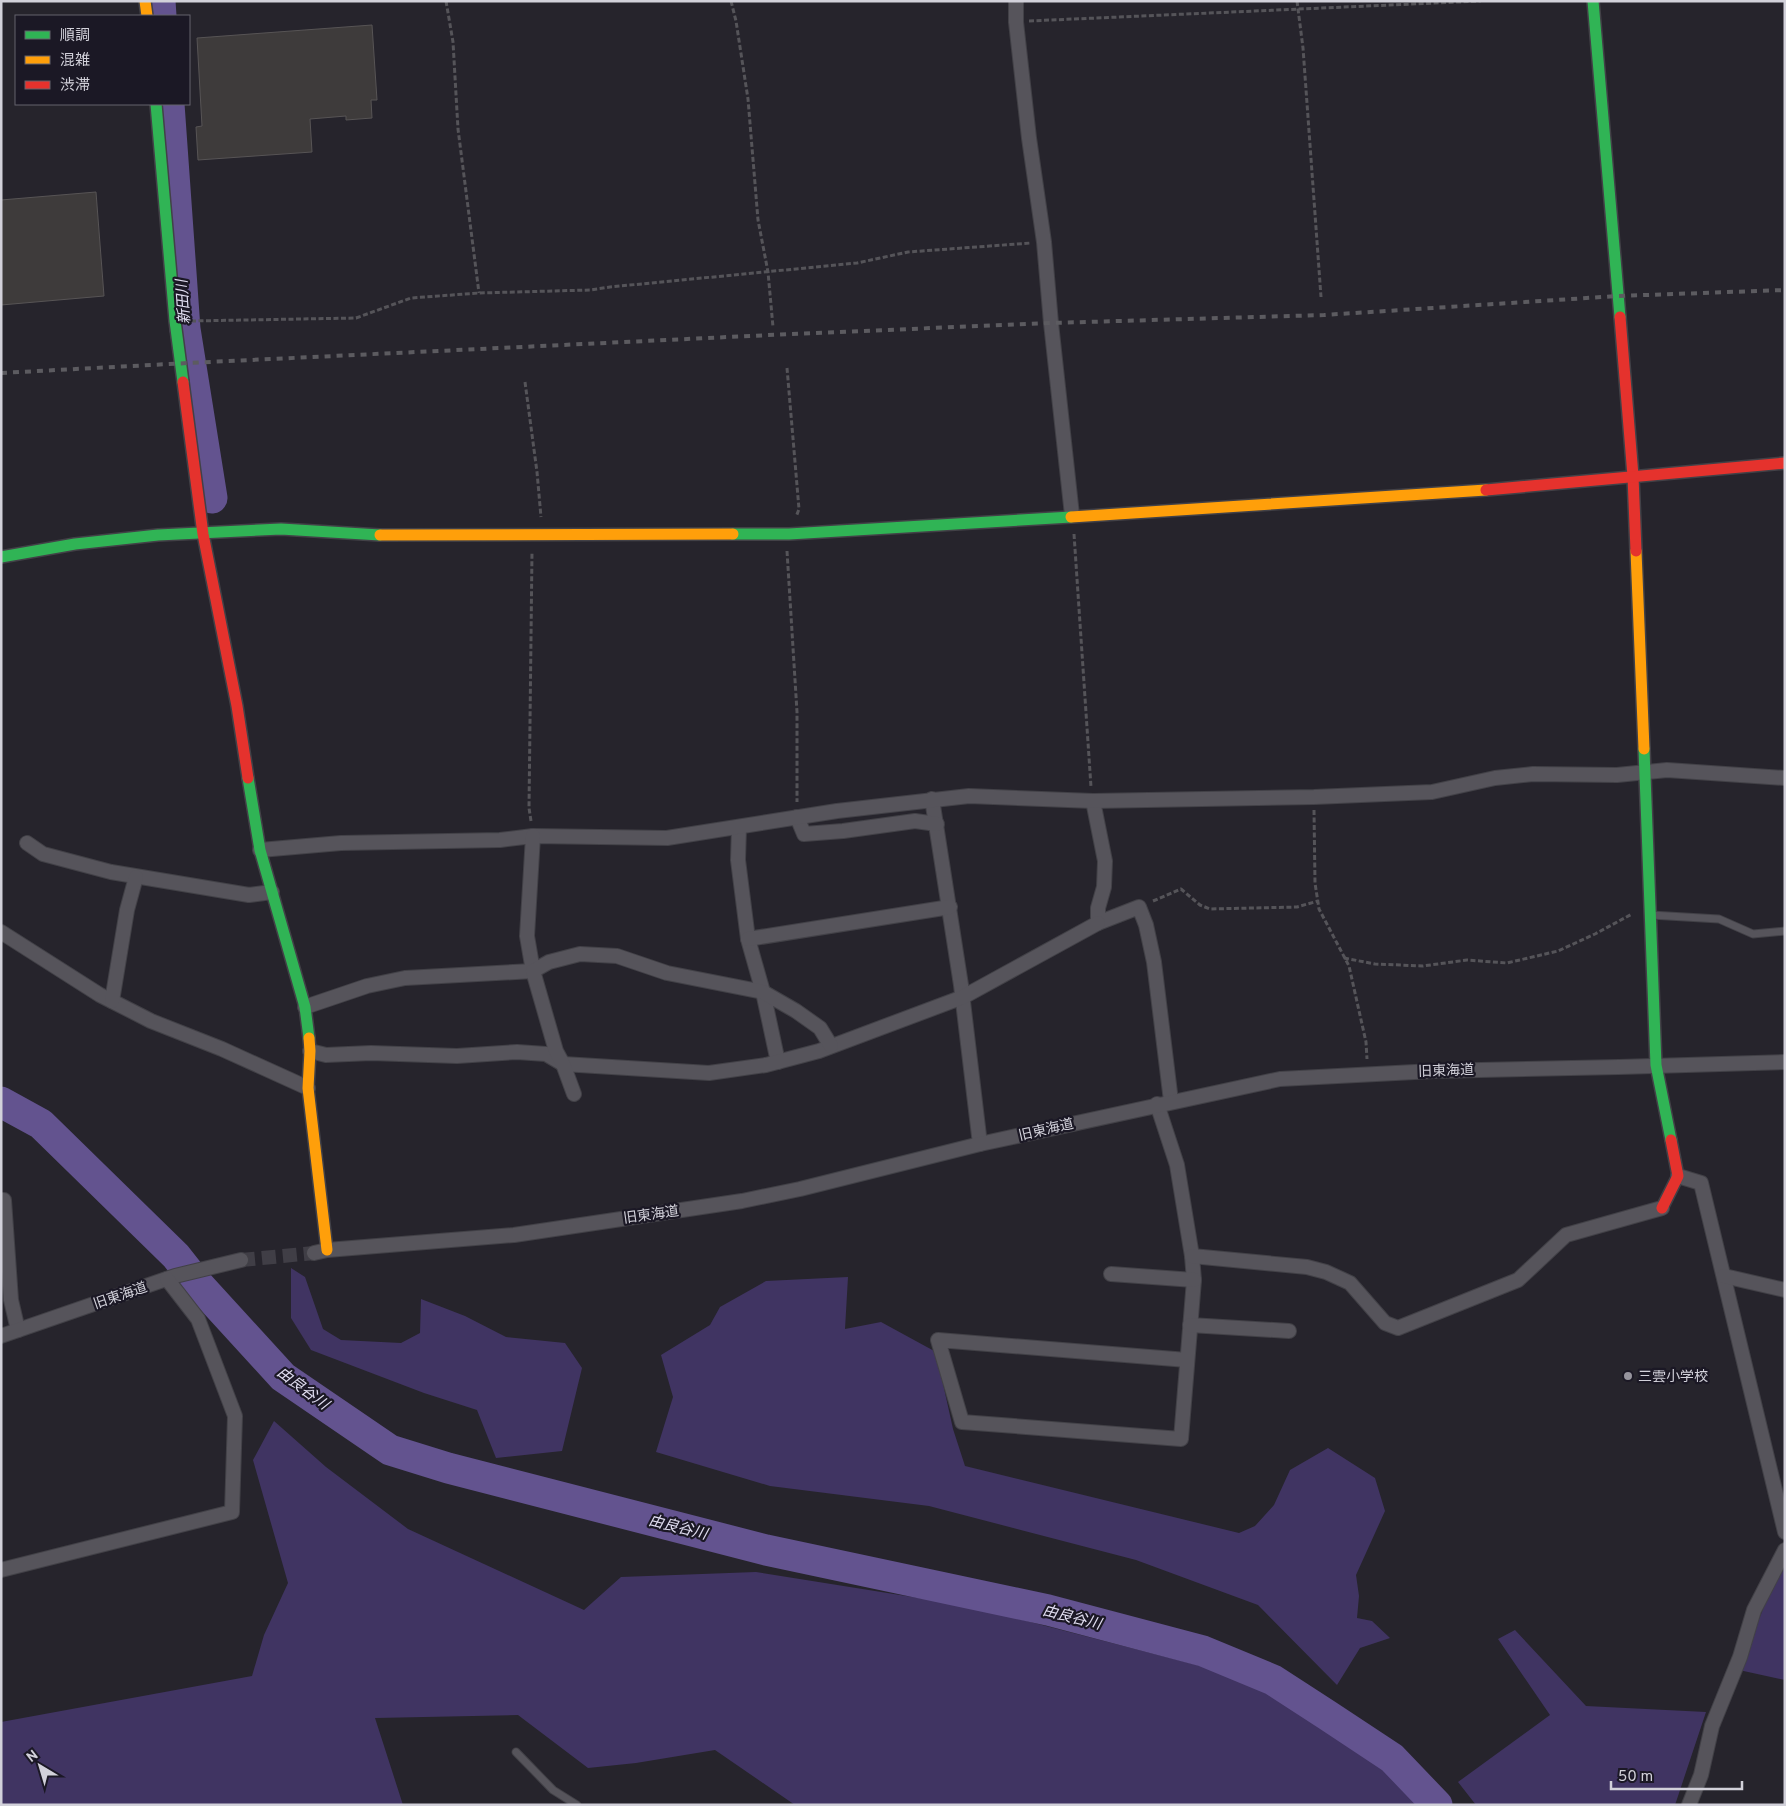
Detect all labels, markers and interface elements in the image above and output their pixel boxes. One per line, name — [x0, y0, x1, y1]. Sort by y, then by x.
legend — [15, 15, 190, 105]
text: 順調 — [60, 27, 90, 46]
text: 混雑 — [60, 52, 90, 71]
text: 渋滞 — [60, 77, 90, 96]
water label: 新田川 — [173, 277, 196, 325]
street label: 旧東海道 — [1418, 1062, 1474, 1081]
street label: 旧東海道 — [1017, 1116, 1076, 1145]
street label: 旧東海道 — [622, 1203, 680, 1228]
street label: 旧東海道 — [91, 1279, 150, 1314]
water label: 由良谷川 — [272, 1364, 333, 1416]
place label: 三雲小学校 — [1638, 1369, 1708, 1386]
marker: 三雲小学校 — [1622, 1370, 1634, 1382]
water label: 由良谷川 — [646, 1512, 711, 1545]
water label: 由良谷川 — [1040, 1602, 1105, 1635]
north arrow — [15, 1741, 65, 1791]
text: N — [24, 1747, 42, 1767]
scale bar — [1611, 1758, 1742, 1790]
text: 50 m — [1618, 1768, 1653, 1787]

